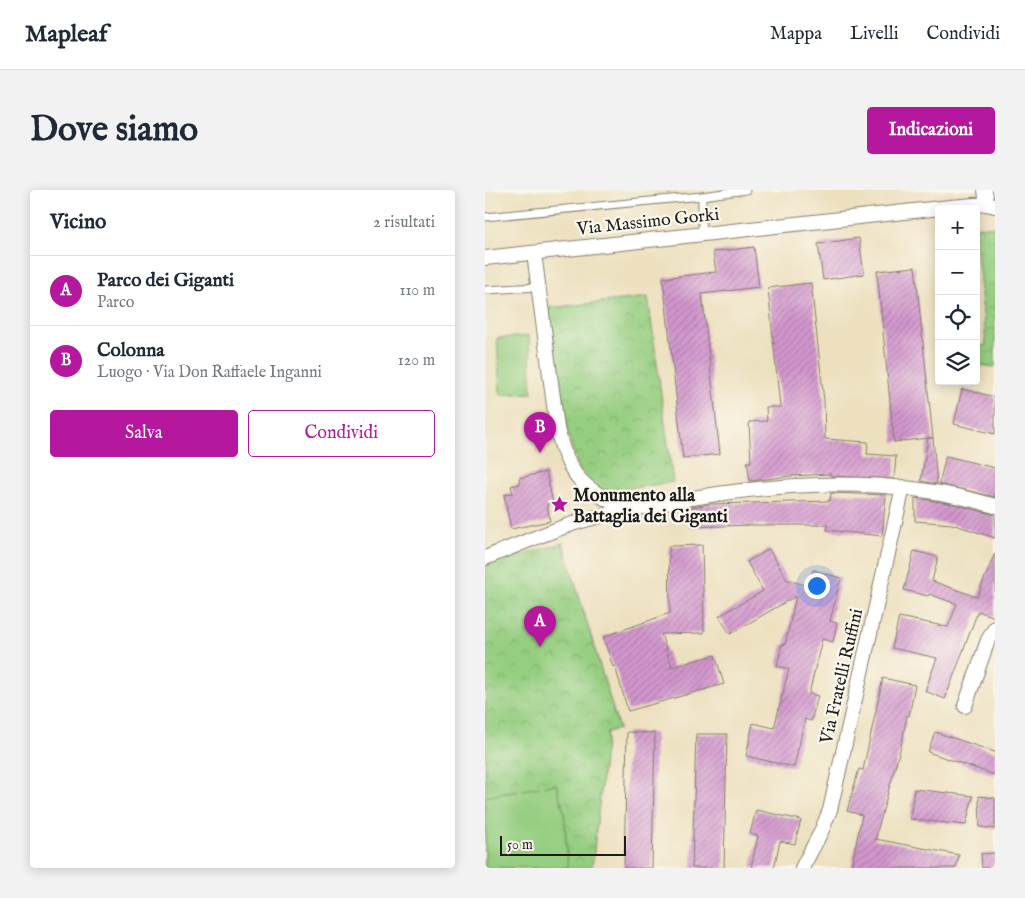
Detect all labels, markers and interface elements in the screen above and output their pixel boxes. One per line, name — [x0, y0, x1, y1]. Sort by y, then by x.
text: Mapleaf — [25, 19, 107, 50]
text: Mappa — [770, 23, 822, 46]
text: Livelli — [850, 23, 898, 46]
text: Condividi — [926, 23, 1000, 46]
button: Indicazioni — [867, 107, 995, 154]
text: Dove siamo — [30, 108, 198, 153]
street label: Via Massimo Gorki — [575, 204, 721, 242]
map controls — [935, 205, 980, 385]
button: + — [935, 205, 980, 250]
text: Vicino — [50, 209, 106, 236]
text: 2 risultati — [373, 213, 435, 233]
button: − — [935, 250, 980, 295]
text: Parco dei Giganti — [97, 269, 234, 293]
text: A — [61, 281, 71, 301]
text: 110 m — [399, 281, 435, 301]
text: Parco — [97, 293, 134, 313]
button: locate — [935, 295, 980, 340]
text: Colonna — [97, 339, 164, 363]
button: layers — [935, 340, 980, 385]
text: B — [61, 351, 71, 371]
text: 120 m — [398, 351, 435, 371]
text: Luogo · Via Don Raffaele Inganni — [97, 363, 322, 383]
button: Salva — [50, 410, 238, 457]
button: Condividi — [248, 410, 435, 457]
pin: B — [524, 412, 556, 453]
place label: Monumento alla Battaglia dei Giganti — [573, 485, 728, 529]
place icon: Monumento alla Battaglia dei Giganti — [549, 495, 569, 515]
your location — [804, 573, 830, 599]
pin: A — [524, 606, 556, 647]
street label: Via Fratelli Ruffini — [815, 606, 869, 747]
scale bar — [500, 833, 626, 856]
text: 50 m — [507, 836, 533, 854]

